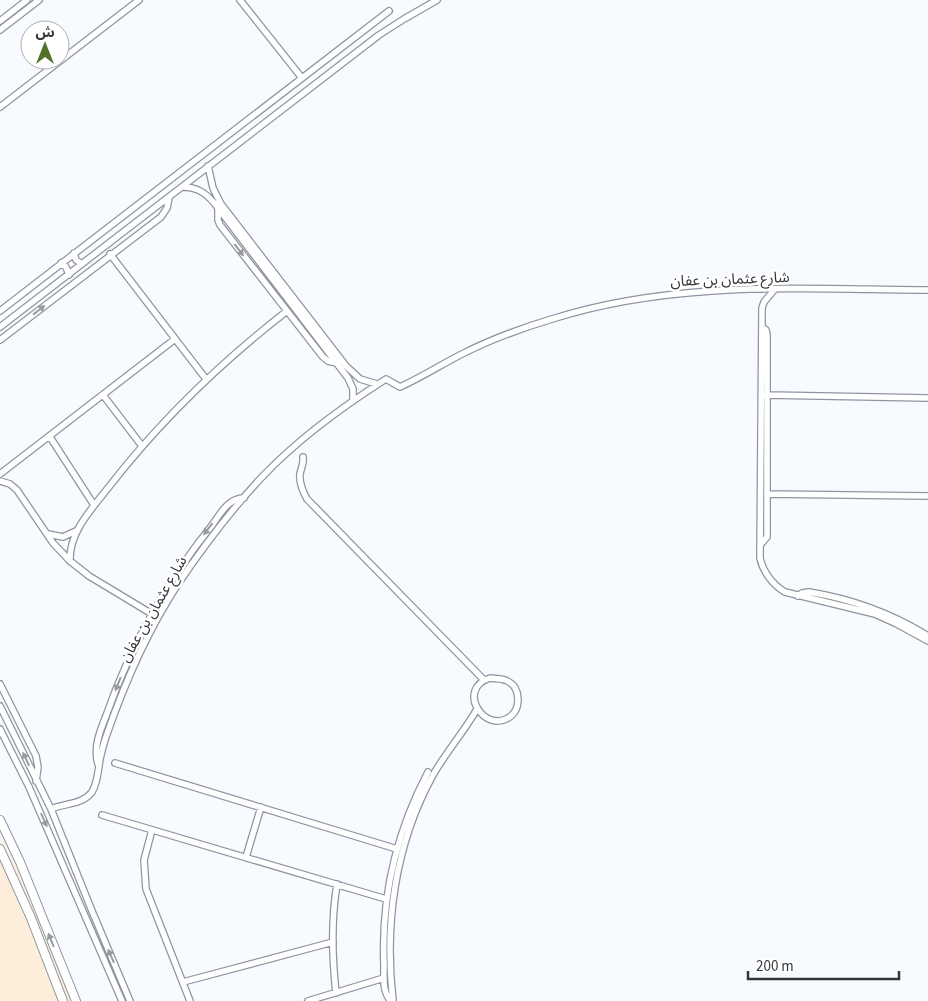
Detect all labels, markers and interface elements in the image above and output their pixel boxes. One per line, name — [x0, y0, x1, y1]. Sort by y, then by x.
north arrow — [20, 20, 70, 70]
text: ش — [35, 23, 55, 43]
one-way arrow — [234, 243, 245, 256]
street label: شارع عثمان بن عفان — [670, 267, 790, 293]
one-way arrow — [32, 304, 45, 315]
one-way arrow — [203, 522, 214, 535]
street label: شارع عثمان بن عفان — [115, 552, 193, 667]
one-way arrow — [114, 677, 122, 692]
one-way arrow — [22, 752, 30, 766]
one-way arrow — [40, 813, 48, 827]
one-way arrow — [47, 932, 55, 947]
scale bar — [748, 948, 899, 980]
one-way arrow — [107, 949, 115, 963]
text: 200 m — [756, 956, 794, 977]

